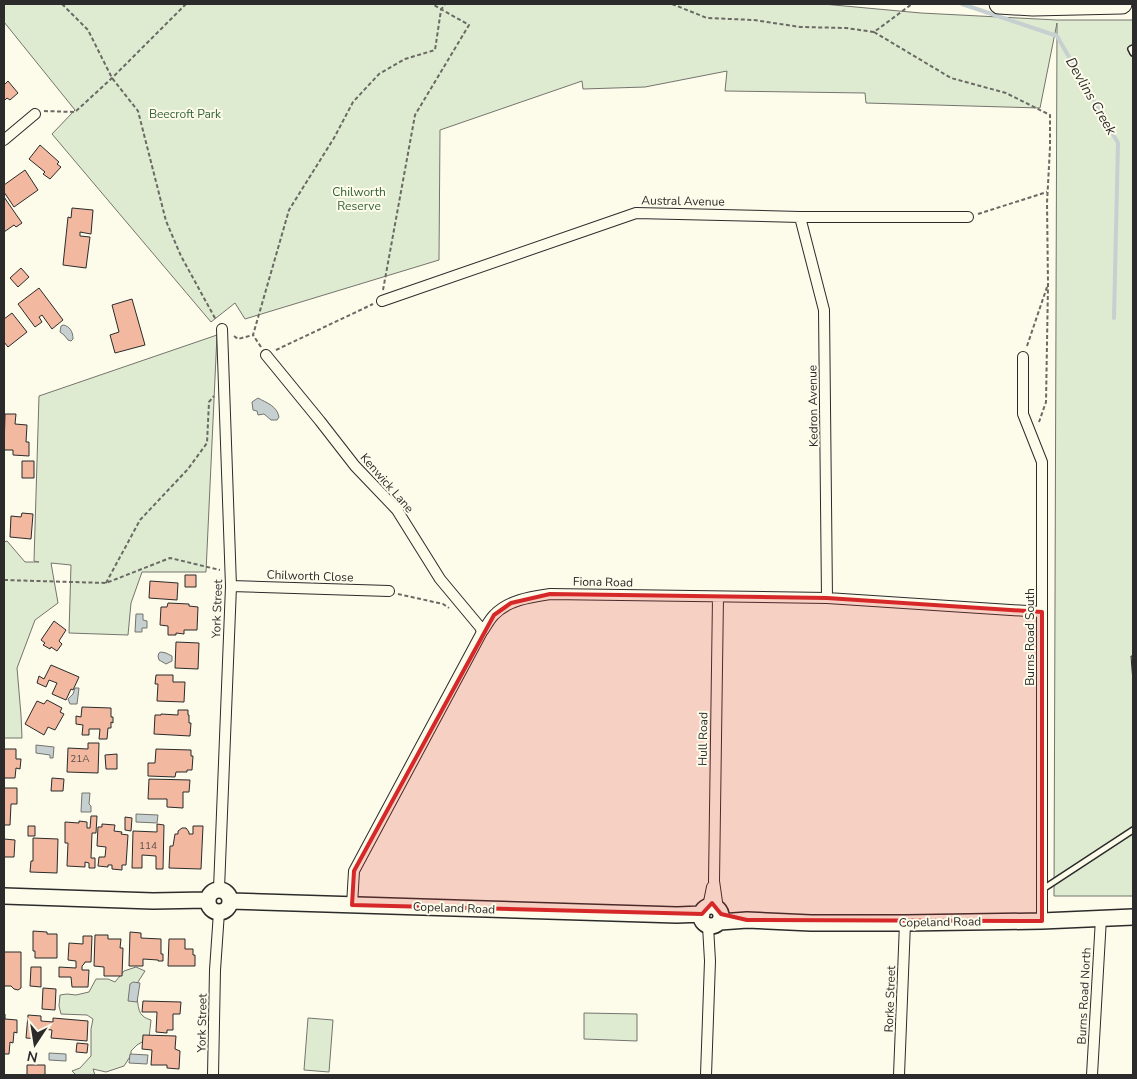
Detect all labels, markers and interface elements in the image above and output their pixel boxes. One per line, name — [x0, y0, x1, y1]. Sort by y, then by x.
water label: Devlins Creek — [1061, 54, 1121, 139]
park label: Beecroft Park — [149, 106, 222, 122]
park label: Chilworth Reserve — [332, 184, 386, 214]
street label: Austral Avenue — [641, 192, 725, 210]
street label: Kedron Avenue — [804, 365, 822, 447]
street label: Kenwick Lane — [357, 450, 417, 516]
street label: Chilworth Close — [266, 566, 354, 586]
street label: Fiona Road — [573, 573, 633, 591]
street label: York Street — [208, 578, 226, 640]
street label: Burns Road South — [1022, 588, 1038, 686]
street label: Hull Road — [695, 712, 711, 766]
house number: 21A — [70, 752, 90, 766]
house number: 114 — [139, 839, 157, 853]
street label: Copeland Road — [413, 899, 495, 917]
street label: Copeland Road — [899, 913, 981, 931]
street label: Burns Road North — [1073, 947, 1095, 1045]
street label: Rorke Street — [881, 964, 899, 1033]
street label: York Street — [193, 993, 211, 1054]
north arrow — [10, 1019, 60, 1069]
text: N — [25, 1046, 40, 1067]

